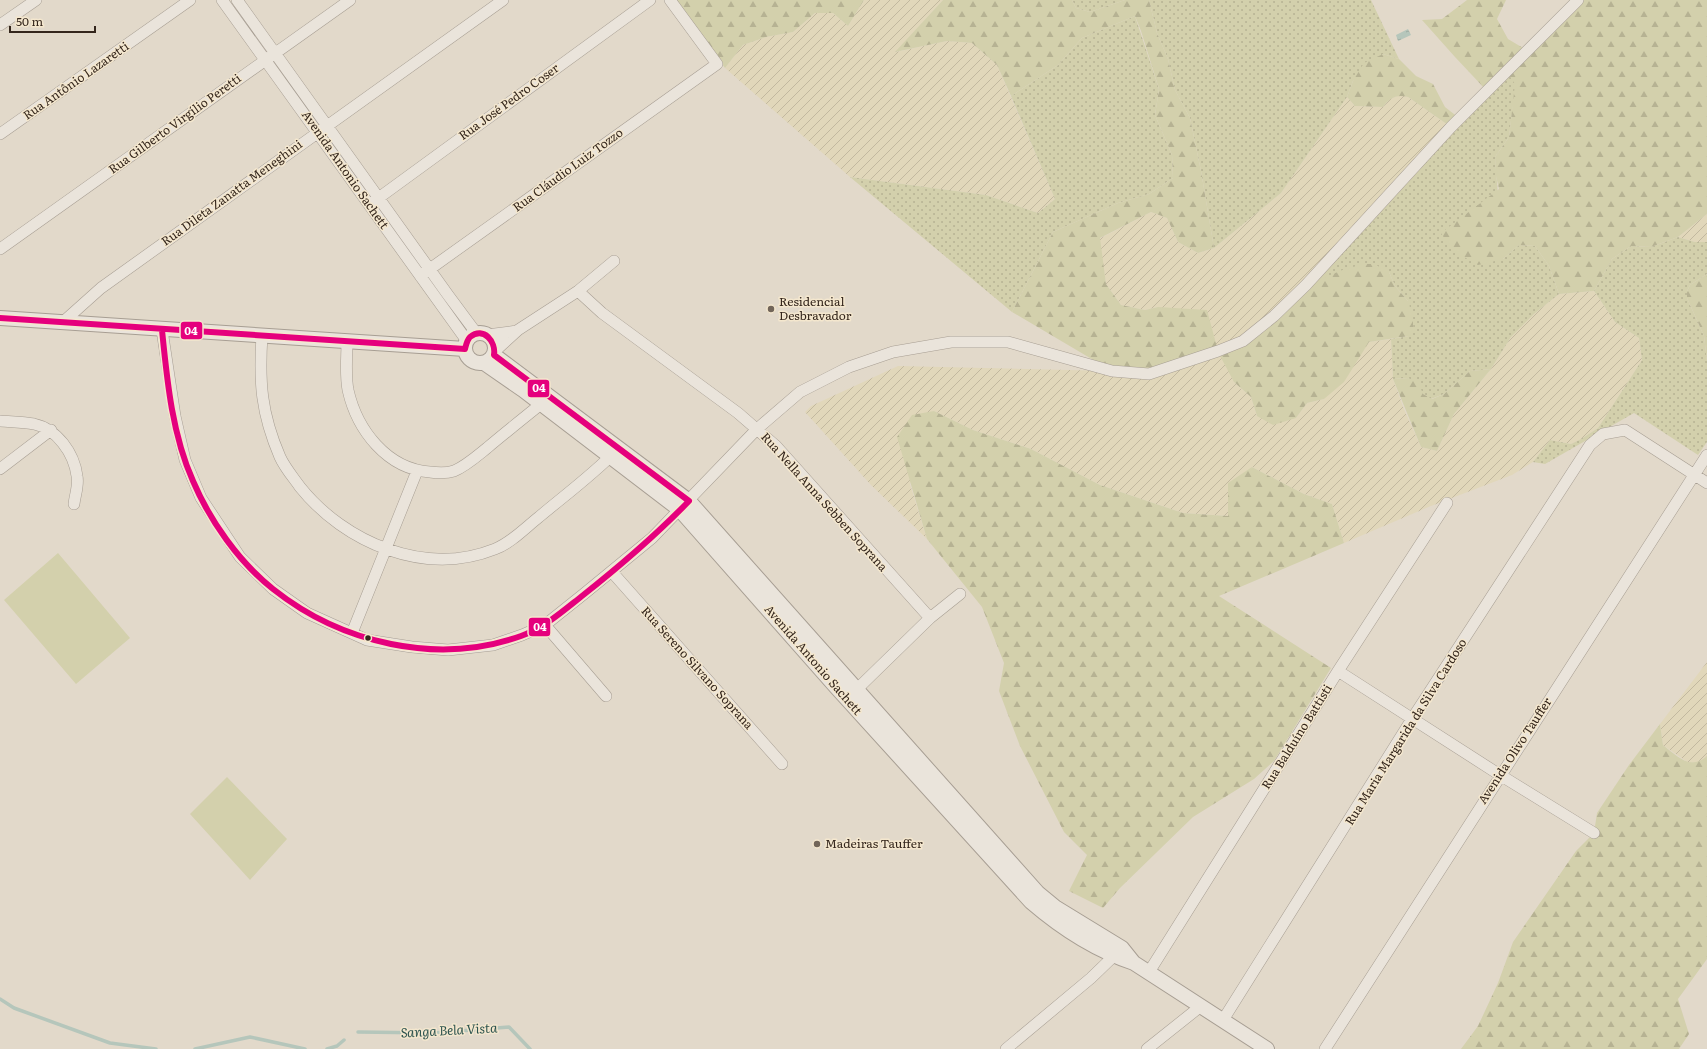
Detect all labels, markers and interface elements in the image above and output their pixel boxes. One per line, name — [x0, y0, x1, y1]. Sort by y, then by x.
scale bar — [10, 8, 95, 34]
text: 50 m — [16, 12, 43, 30]
street label: Rua Antônio Lazaretti — [19, 37, 132, 124]
street label: Rua José Pedro Coser — [455, 58, 562, 144]
street label: Rua Gilberto Virgílio Peretti — [104, 69, 244, 178]
street label: Avenida Antonio Sachett — [298, 107, 394, 232]
street label: Rua Cláudio Luiz Tozzo — [509, 123, 626, 215]
street label: Rua Dileta Zanatta Meneghini — [157, 135, 306, 250]
place label: Residencial Desbravador — [779, 292, 852, 324]
marker: Residencial Desbravador — [766, 304, 776, 314]
line badge: 04 — [180, 321, 203, 340]
text: 04 — [184, 322, 198, 338]
line badge: 04 — [527, 379, 550, 398]
text: 04 — [532, 379, 546, 395]
street label: Rua Nella Anna Sebben Soprana — [757, 428, 893, 575]
street label: Avenida Antonio Sachett — [761, 600, 867, 719]
street label: Rua Sereno Silvano Soprana — [637, 602, 758, 733]
line badge: 04 — [528, 617, 551, 637]
text: 04 — [533, 618, 547, 634]
unlabelled marker — [363, 633, 373, 643]
street label: Rua Maria Margarida da Silva Cardoso — [1340, 634, 1470, 828]
street label: Rua Balduíno Battisti — [1256, 680, 1336, 792]
street label: Avenida Olivo Tauffer — [1473, 693, 1556, 807]
place label: Madeiras Tauffer — [825, 834, 923, 852]
marker: Madeiras Tauffer — [812, 839, 822, 849]
water label: Sanga Bela Vista — [400, 1017, 498, 1042]

